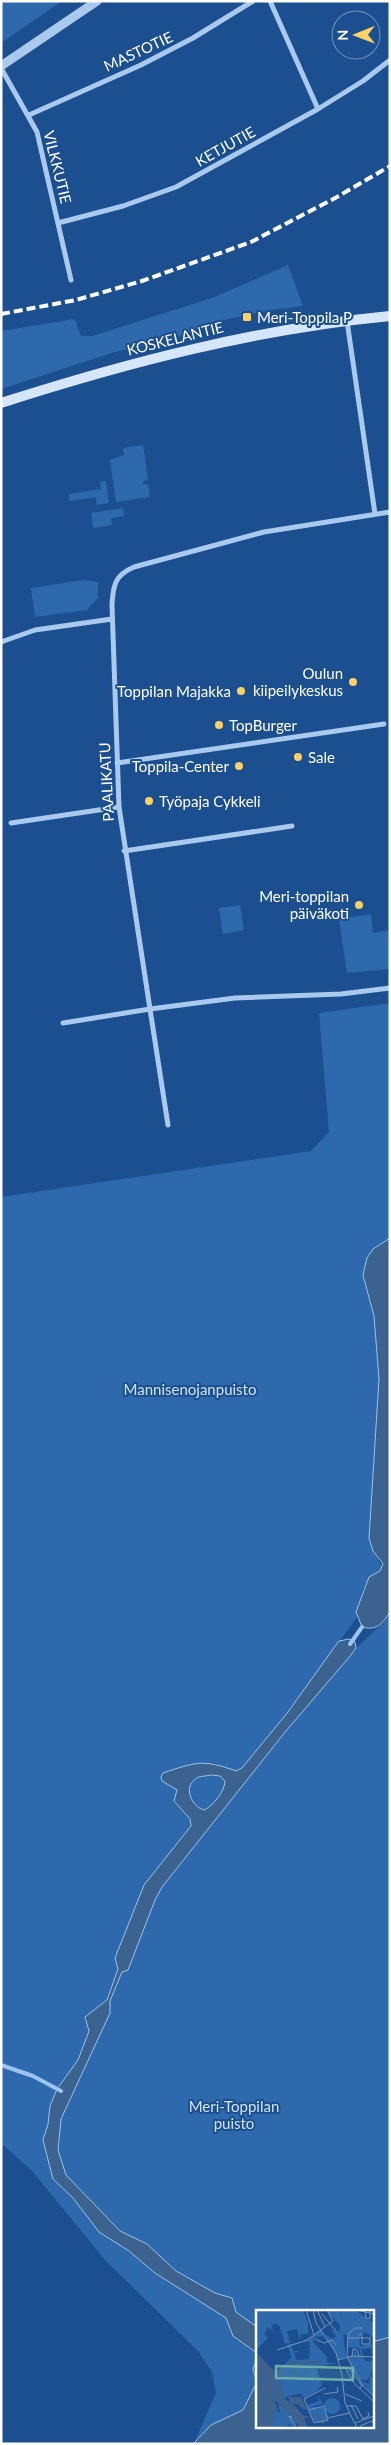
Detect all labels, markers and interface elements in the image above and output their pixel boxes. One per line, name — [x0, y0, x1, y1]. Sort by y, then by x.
north arrow — [331, 10, 381, 60]
street label: MASTOTIE — [101, 27, 175, 75]
text: N — [334, 30, 351, 41]
street label: KETJUTIE — [192, 122, 258, 170]
street label: VILKKUTIE — [40, 129, 76, 205]
place label: Meri-Toppila P — [257, 308, 352, 326]
marker: Meri-Toppila P — [241, 311, 253, 323]
street label: KOSKELANTIE — [125, 317, 225, 359]
place label: Oulun kiipeilykeskus — [253, 664, 343, 699]
marker: Oulun kiipeilykeskus — [347, 676, 359, 688]
place label: Toppilan Majakka — [117, 682, 231, 700]
marker: Toppilan Majakka — [235, 685, 247, 697]
place label: TopBurger — [229, 716, 298, 734]
marker: TopBurger — [213, 719, 225, 731]
street label: PAALIKATU — [95, 742, 117, 822]
place label: Sale — [308, 748, 335, 766]
marker: Sale — [292, 751, 304, 763]
place label: Toppila-Center — [132, 757, 230, 775]
marker: Toppila-Center — [233, 760, 245, 772]
place label: Työpaja Cykkeli — [159, 792, 261, 810]
marker: Työpaja Cykkeli — [143, 795, 155, 807]
place label: Meri-toppilan päiväkoti — [259, 887, 349, 922]
marker: Meri-toppilan päiväkoti — [353, 899, 365, 911]
park label: Mannisenojanpuisto — [124, 1380, 256, 1398]
park label: Meri-Toppilan puisto — [189, 2097, 279, 2132]
inset map — [256, 2310, 374, 2428]

